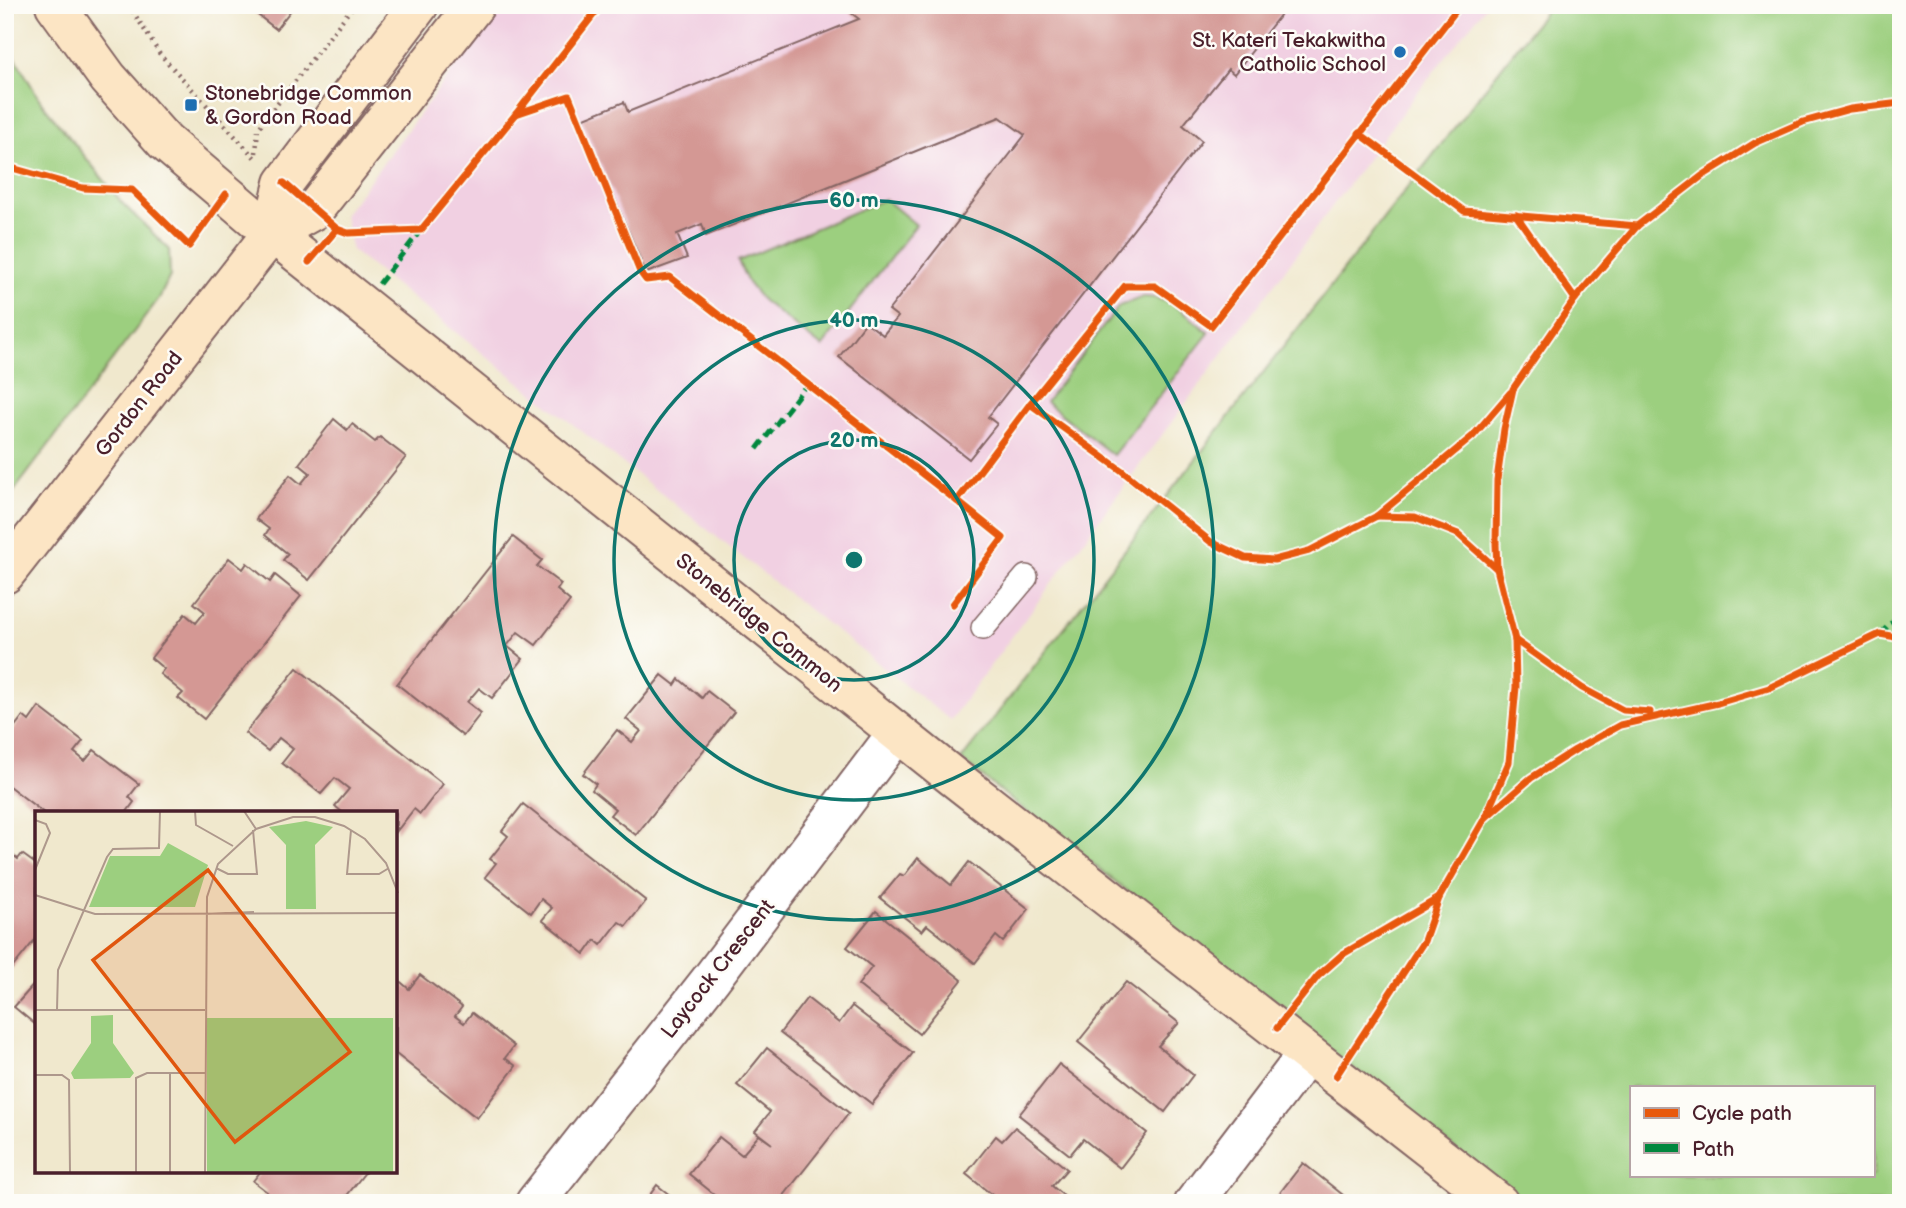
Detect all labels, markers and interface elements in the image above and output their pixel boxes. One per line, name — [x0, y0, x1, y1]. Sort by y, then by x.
place label: St. Kateri Tekakwitha Catholic School — [1192, 28, 1386, 77]
marker: St. Kateri Tekakwitha Catholic School — [1392, 44, 1408, 60]
place label: Stonebridge Common & Gordon Road — [205, 81, 412, 130]
marker: Stonebridge Common & Gordon Road — [183, 97, 199, 113]
text: 60 m — [829, 188, 879, 213]
text: 40 m — [829, 308, 879, 333]
street label: Gordon Road — [90, 346, 188, 462]
text: 20 m — [830, 428, 878, 453]
street label: Stonebridge Common — [671, 548, 847, 698]
centre of rings — [842, 548, 866, 572]
inset map — [35, 811, 397, 1173]
street label: Laycock Crescent — [656, 894, 780, 1043]
legend — [1630, 1086, 1874, 1176]
text: Cycle path — [1692, 1101, 1792, 1126]
text: Path — [1692, 1137, 1734, 1162]

